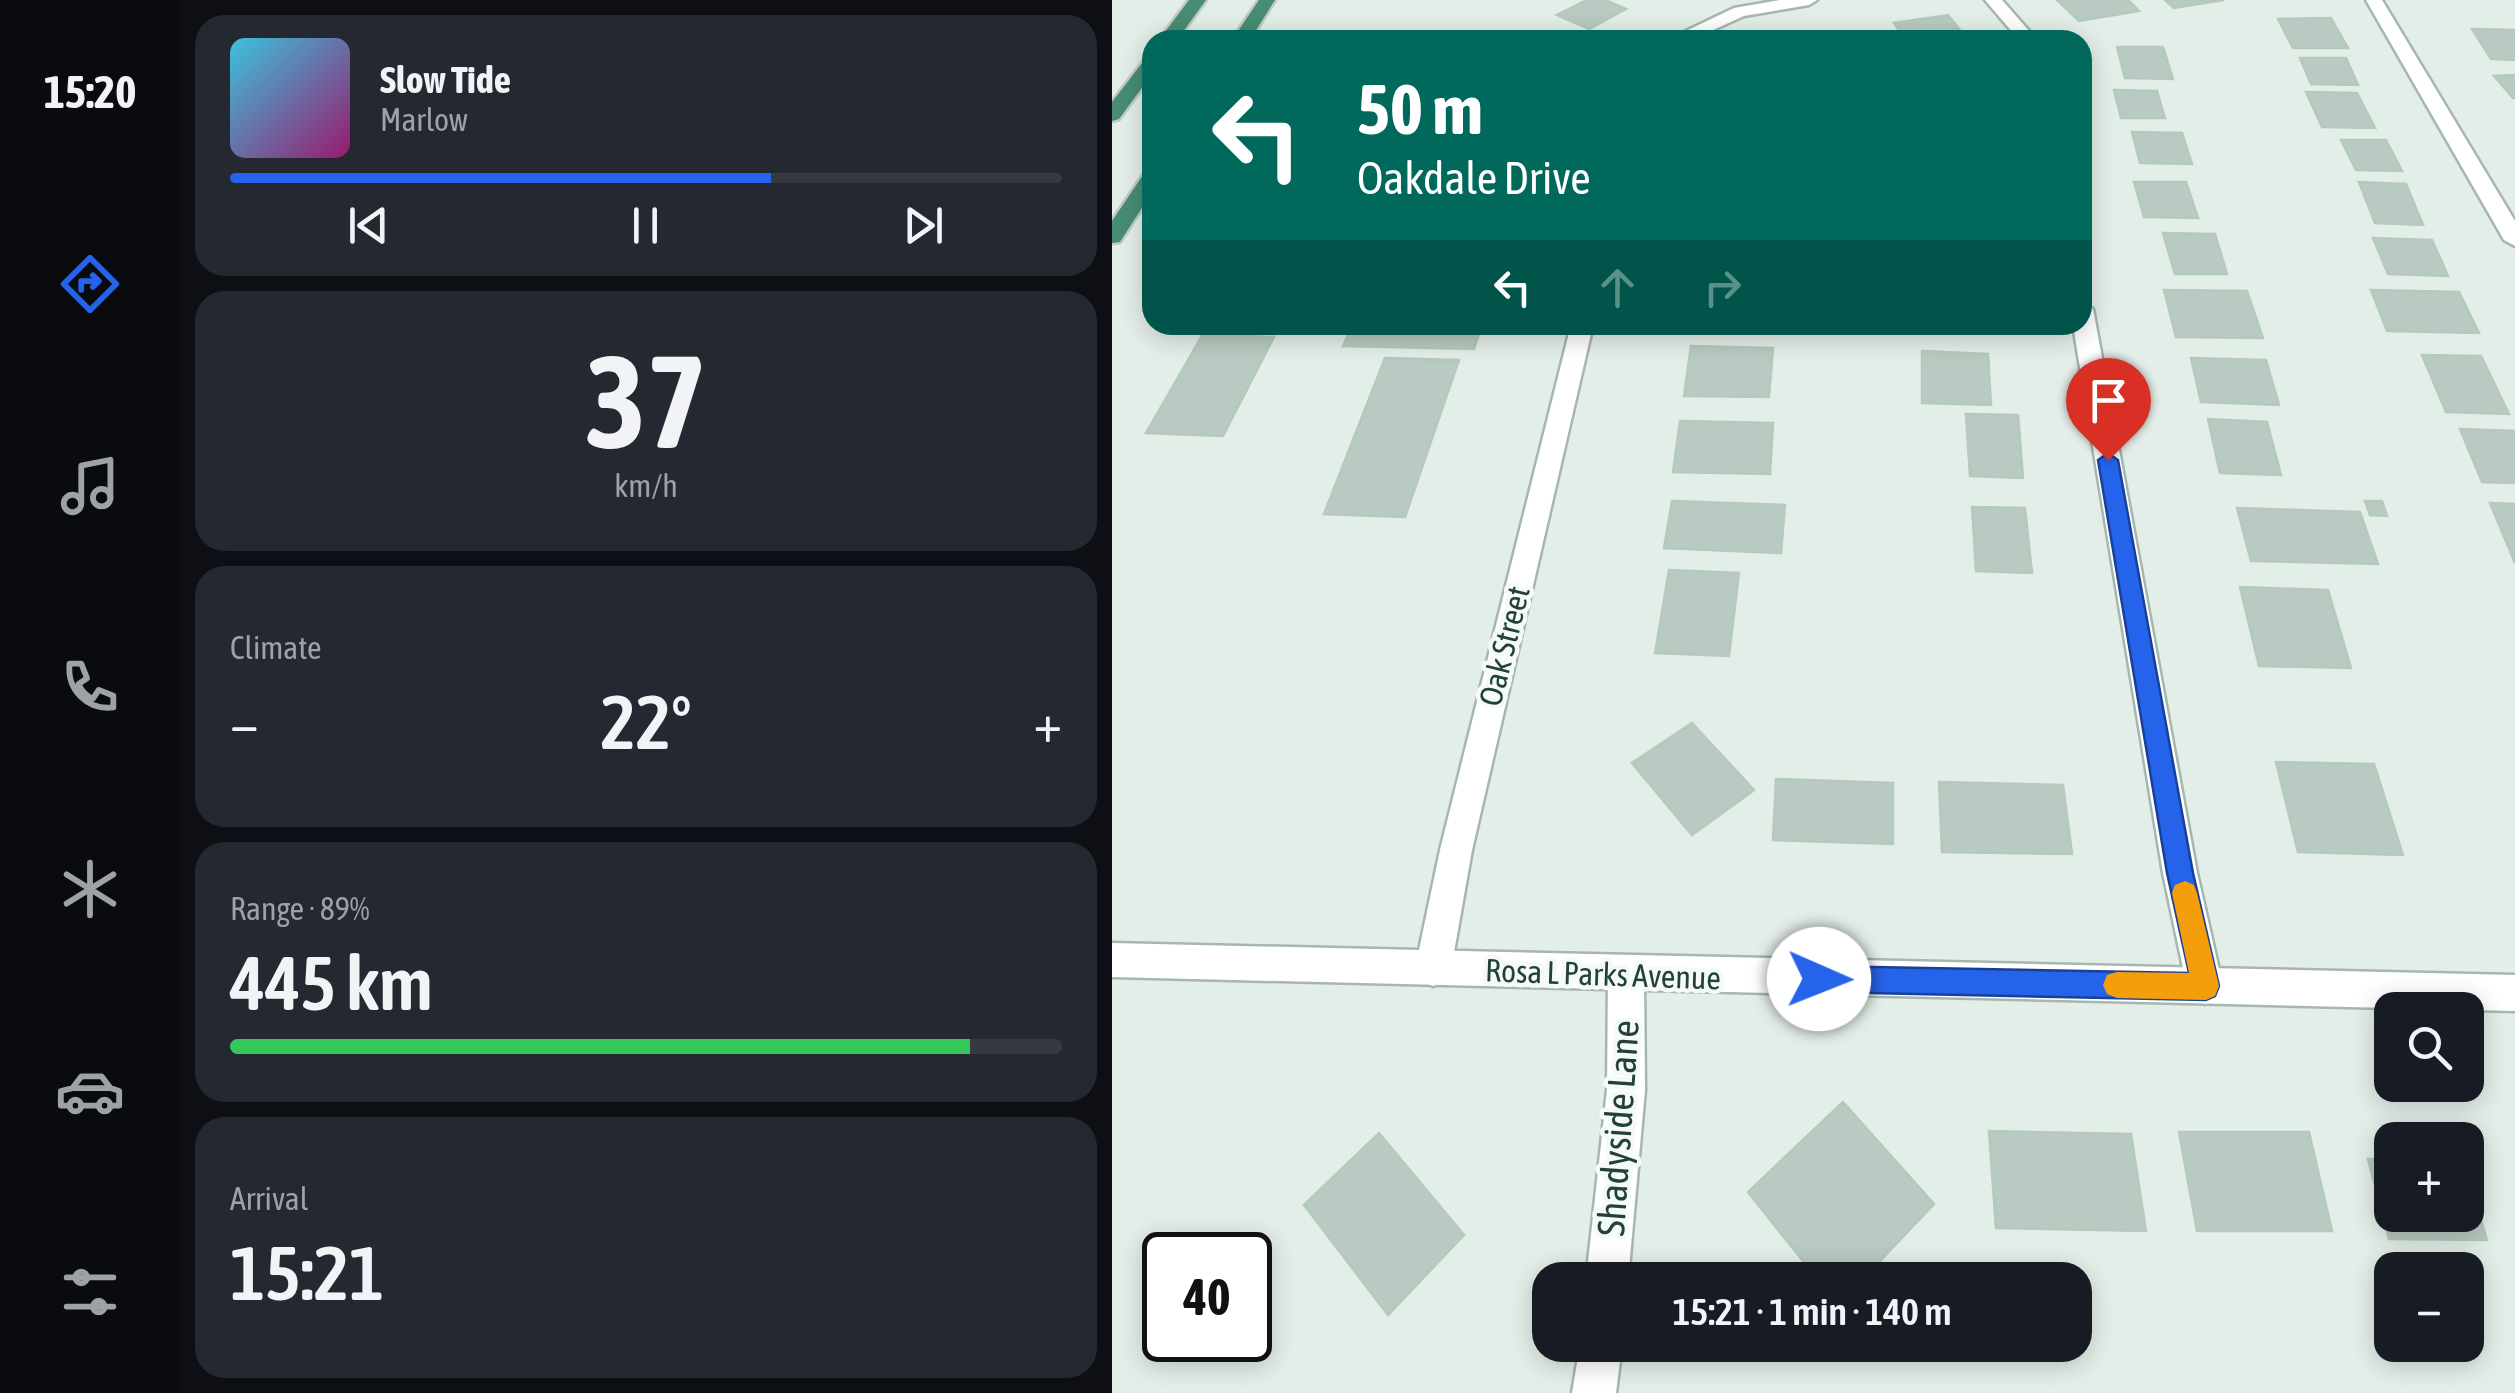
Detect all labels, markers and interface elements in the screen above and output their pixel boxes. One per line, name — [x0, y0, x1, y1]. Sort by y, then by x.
text: Slow Tide — [380, 58, 511, 101]
text: 15:20 — [44, 66, 136, 118]
text: 50 m — [1357, 69, 1483, 149]
icon: left — [1192, 70, 1322, 200]
text: Marlow — [380, 101, 468, 138]
text: Oakdale Drive — [1357, 152, 1591, 204]
icon: previous — [341, 198, 396, 253]
icon: pause — [618, 198, 673, 253]
icon: next — [896, 198, 951, 253]
icon: directions — [55, 249, 125, 319]
icon: left — [1485, 260, 1540, 315]
icon: ahead — [1590, 260, 1645, 315]
icon: right — [1695, 260, 1750, 315]
text: 37 — [585, 327, 707, 476]
pin — [2066, 358, 2151, 461]
icon: arrive — [2081, 373, 2136, 428]
icon: music — [55, 451, 125, 521]
text: km/h — [614, 467, 678, 504]
street label: Oak Street — [1471, 582, 1537, 710]
text: Climate — [230, 629, 322, 666]
icon: phone — [55, 652, 125, 722]
text: 22° — [600, 679, 692, 765]
text: − — [230, 691, 259, 754]
text: + — [1033, 691, 1062, 754]
icon: climate — [55, 854, 125, 924]
text: Range · 89% — [230, 890, 370, 927]
position arrow — [1767, 927, 1871, 1031]
text: 445 km — [230, 940, 433, 1026]
street label: Rosa L Parks Avenue — [1484, 951, 1722, 997]
map controls — [2374, 992, 2484, 1362]
button: search — [2374, 992, 2484, 1102]
street label: Shadyside Lane — [1589, 1019, 1647, 1237]
icon: car — [55, 1056, 125, 1126]
button: + — [2374, 1122, 2484, 1232]
text: Arrival — [230, 1180, 308, 1217]
text: 15:21 — [230, 1230, 384, 1316]
speed limit sign: 40 — [1142, 1232, 1272, 1362]
button: − — [2374, 1252, 2484, 1362]
icon: filters — [55, 1257, 125, 1327]
text: 15:21 · 1 min · 140 m — [1672, 1290, 1952, 1333]

